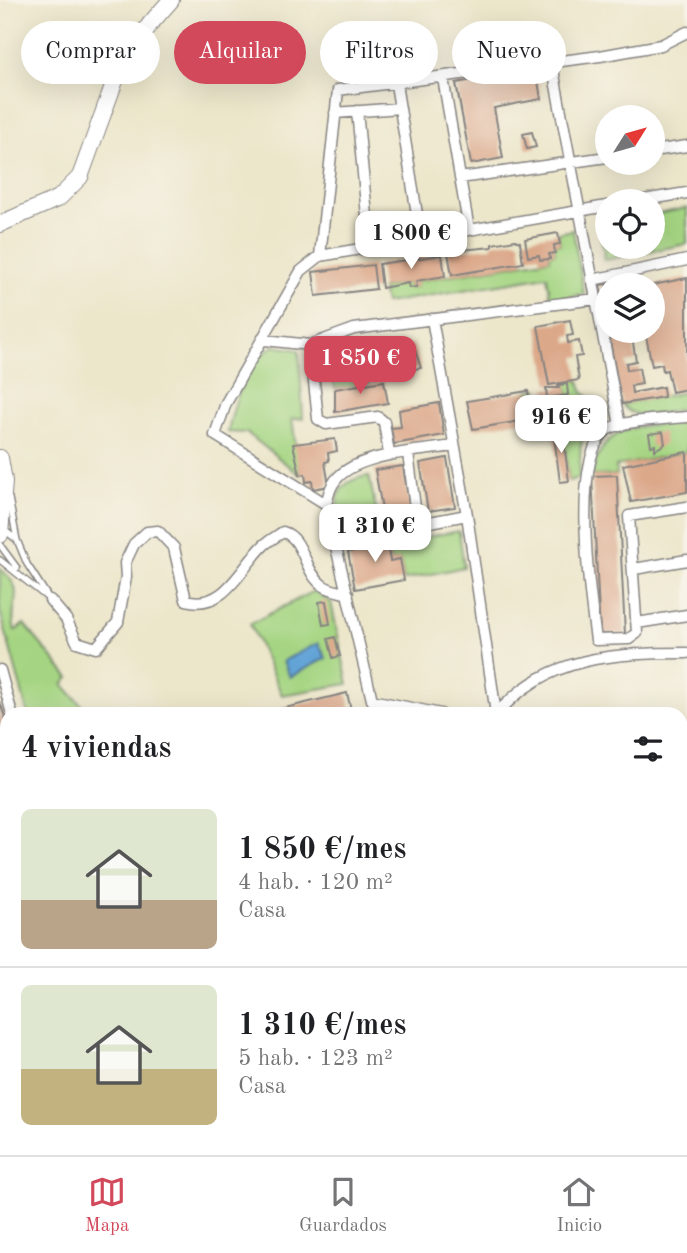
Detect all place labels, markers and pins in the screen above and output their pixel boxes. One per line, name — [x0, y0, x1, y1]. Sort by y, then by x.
pin: 1 800 € — [346, 212, 476, 271]
pin: 1 850 € — [295, 336, 425, 396]
pin: 916 € — [512, 396, 610, 455]
pin: 1 310 € — [310, 504, 440, 564]

